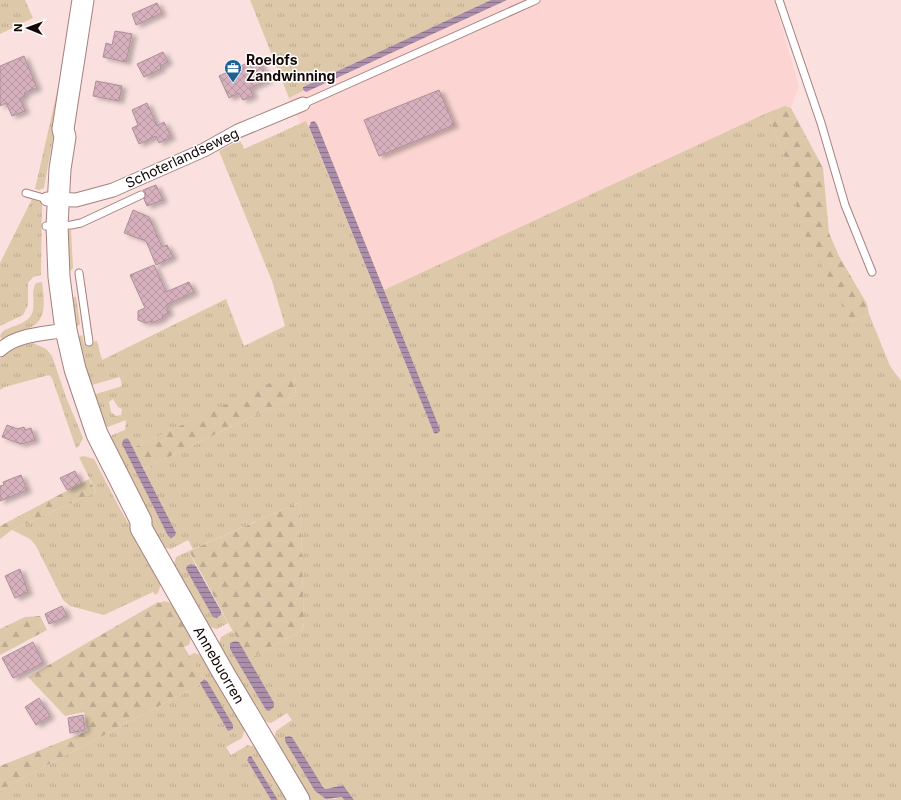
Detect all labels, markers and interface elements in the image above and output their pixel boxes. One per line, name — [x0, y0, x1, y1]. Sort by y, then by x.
north arrow — [8, 8, 48, 48]
text: N — [11, 24, 25, 32]
place label: Roelofs Zandwinning — [246, 51, 335, 84]
office icon: Roelofs Zandwinning — [223, 58, 243, 83]
street label: Schoterlandseweg — [122, 124, 241, 191]
street label: Annebuorren — [190, 623, 248, 706]

